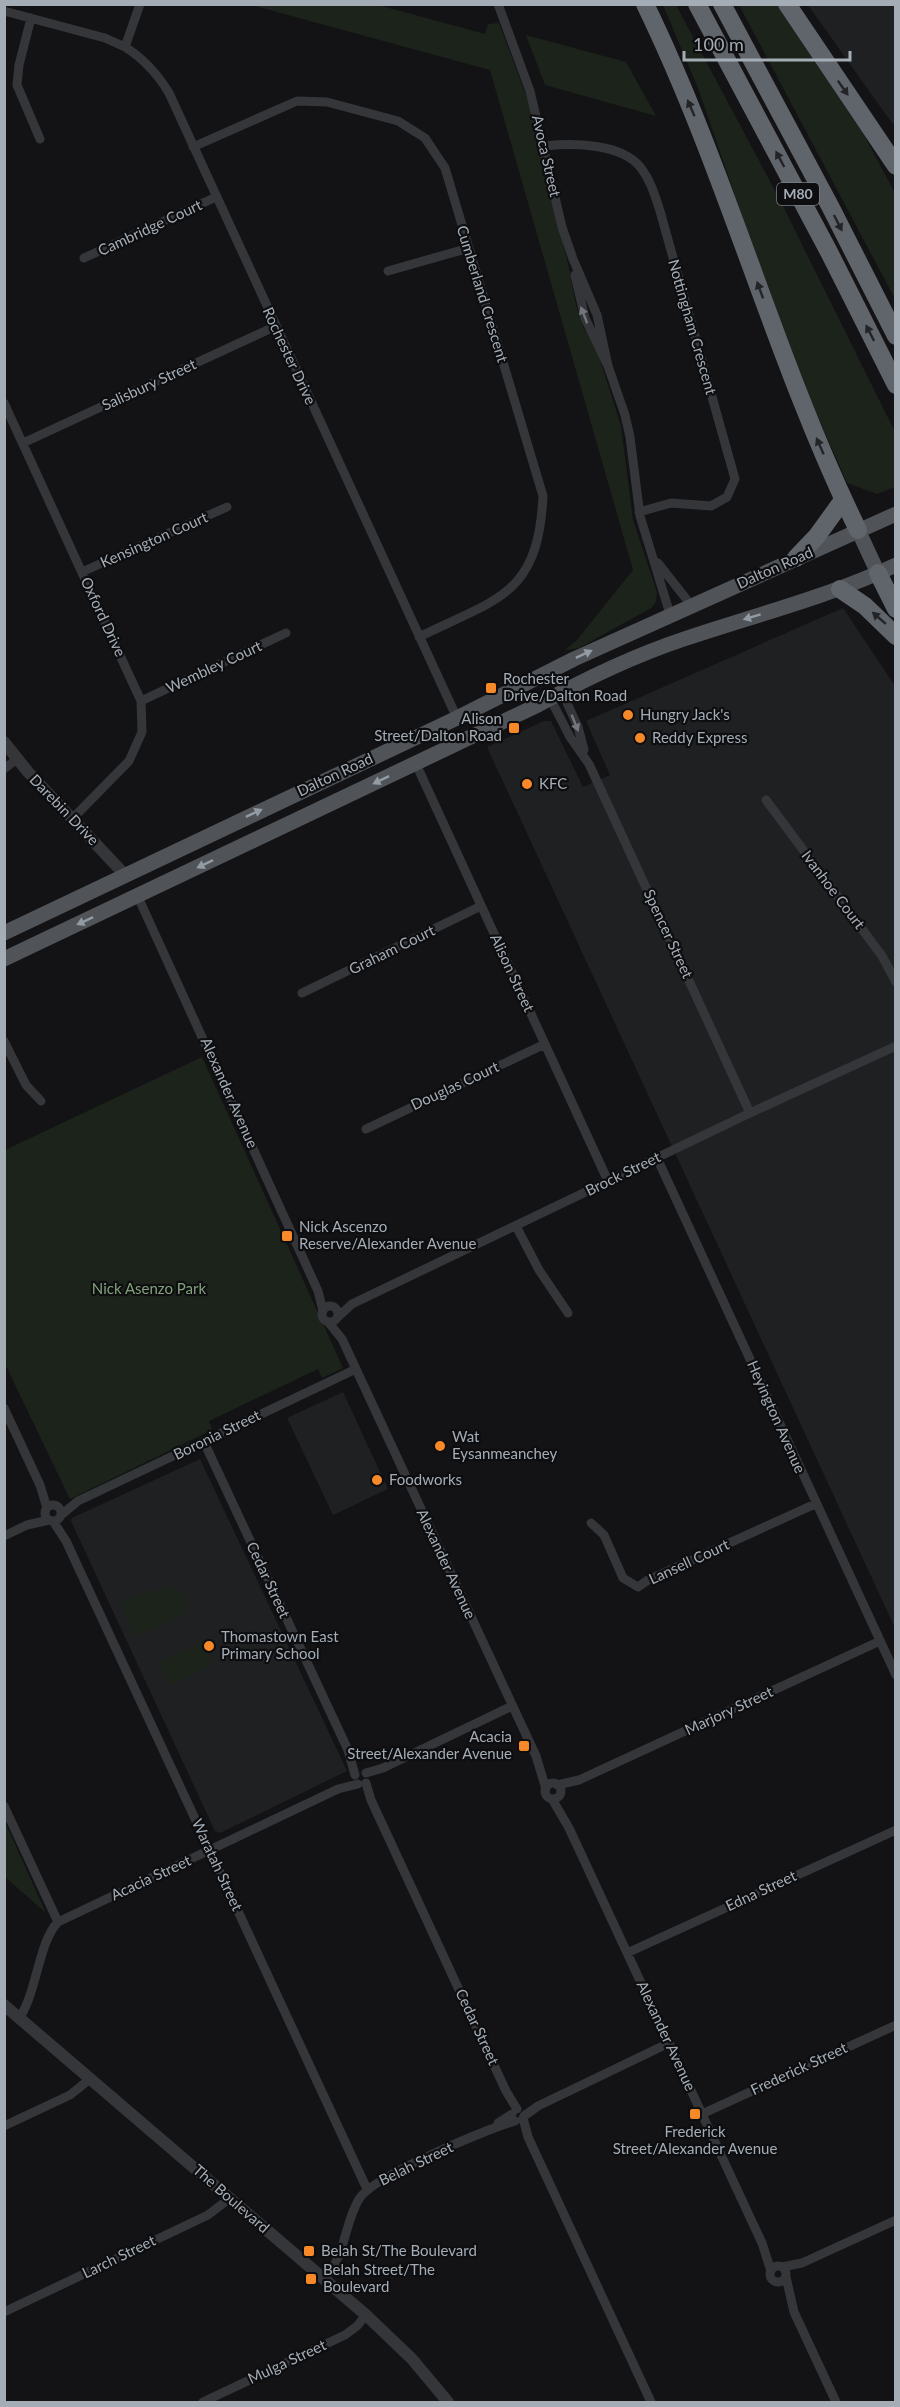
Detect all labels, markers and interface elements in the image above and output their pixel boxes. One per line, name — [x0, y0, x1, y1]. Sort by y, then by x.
scale bar — [684, 24, 850, 62]
text: 100 m — [693, 33, 744, 55]
one-way arrow — [837, 80, 848, 96]
one-way arrow — [686, 99, 695, 117]
street label: Avoca Street — [529, 113, 565, 199]
one-way arrow — [775, 151, 785, 168]
road number: M80 — [777, 183, 819, 205]
street label: Cambridge Court — [95, 195, 205, 259]
one-way arrow — [834, 214, 843, 231]
street label: Cumberland Crescent — [454, 223, 513, 365]
street label: Nottingham Crescent — [665, 257, 721, 397]
one-way arrow — [754, 281, 764, 299]
street label: Rochester Drive — [259, 304, 320, 407]
one-way arrow — [579, 305, 589, 323]
one-way arrow — [865, 324, 874, 341]
street label: Salisbury Street — [99, 354, 199, 414]
one-way arrow — [815, 437, 824, 455]
street label: Kensington Court — [97, 507, 211, 571]
street label: Dalton Road — [734, 542, 816, 592]
street label: Oxford Drive — [78, 574, 130, 659]
one-way arrow — [872, 612, 887, 625]
one-way arrow — [743, 613, 761, 622]
street label: Wembley Court — [163, 636, 265, 696]
one-way arrow — [576, 650, 593, 659]
place label: Rochester Drive/Dalton Road — [503, 669, 627, 704]
marker: Rochester Drive/Dalton Road — [484, 681, 498, 695]
place label: Hungry Jack's — [640, 705, 730, 723]
marker: Hungry Jack's — [621, 708, 635, 722]
place label: Alison Street/Dalton Road — [374, 709, 502, 744]
one-way arrow — [571, 714, 580, 732]
marker: Alison Street/Dalton Road — [507, 721, 521, 735]
place label: Reddy Express — [652, 728, 747, 746]
marker: Reddy Express — [633, 731, 647, 745]
street label: Dalton Road — [294, 749, 375, 799]
street label: Darebin Drive — [26, 770, 103, 849]
place label: KFC — [539, 774, 567, 792]
one-way arrow — [373, 776, 390, 785]
marker: KFC — [520, 777, 534, 791]
one-way arrow — [245, 809, 262, 818]
street label: Ivanhoe Court — [798, 847, 870, 933]
one-way arrow — [197, 860, 214, 869]
street label: Spencer Street — [640, 886, 698, 981]
one-way arrow — [76, 917, 93, 926]
street label: Graham Court — [346, 920, 438, 978]
street label: Alison Street — [487, 931, 539, 1015]
street label: Alexander Avenue — [197, 1034, 262, 1151]
street label: Douglas Court — [408, 1057, 502, 1113]
street label: Brock Street — [582, 1147, 664, 1199]
place label: Nick Ascenzo Reserve/Alexander Avenue — [299, 1217, 476, 1252]
marker: Nick Ascenzo Reserve/Alexander Avenue — [280, 1229, 294, 1243]
park label: Nick Asenzo Park — [92, 1279, 207, 1297]
street label: Heyington Avenue — [744, 1357, 810, 1476]
street label: Boronia Street — [170, 1405, 264, 1463]
place label: Wat Eysanmeanchey — [452, 1427, 558, 1462]
marker: Wat Eysanmeanchey — [433, 1439, 447, 1453]
place label: Foodworks — [389, 1470, 462, 1488]
marker: Foodworks — [370, 1473, 384, 1487]
street label: Alexander Avenue — [414, 1506, 480, 1621]
street label: Lansell Court — [646, 1534, 732, 1588]
street label: Cedar Street — [243, 1539, 295, 1621]
place label: Thomastown East Primary School — [221, 1627, 339, 1662]
marker: Thomastown East Primary School — [202, 1639, 216, 1653]
street label: Marjory Street — [682, 1682, 776, 1738]
place label: Acacia Street/Alexander Avenue — [347, 1727, 512, 1762]
marker: Acacia Street/Alexander Avenue — [517, 1739, 531, 1753]
street label: Waratah Street — [189, 1816, 247, 1914]
street label: Acacia Street — [108, 1850, 194, 1903]
street label: Edna Street — [722, 1866, 799, 1914]
street label: Alexander Avenue — [634, 1978, 700, 2093]
street label: Cedar Street — [452, 1986, 504, 2068]
street label: Frederick Street — [747, 2038, 850, 2098]
marker: Frederick Street/Alexander Avenue — [688, 2107, 702, 2121]
place label: Frederick Street/Alexander Avenue — [613, 2122, 777, 2157]
street label: Belah Street — [376, 2137, 456, 2189]
street label: The Boulevard — [190, 2160, 273, 2236]
street label: Larch Street — [79, 2230, 159, 2282]
place label: Belah St/The Boulevard — [321, 2241, 477, 2259]
marker: Belah St/The Boulevard — [302, 2244, 316, 2258]
place label: Belah Street/The Boulevard — [323, 2260, 435, 2295]
marker: Belah Street/The Boulevard — [304, 2272, 318, 2286]
street label: Mulga Street — [245, 2335, 329, 2387]

